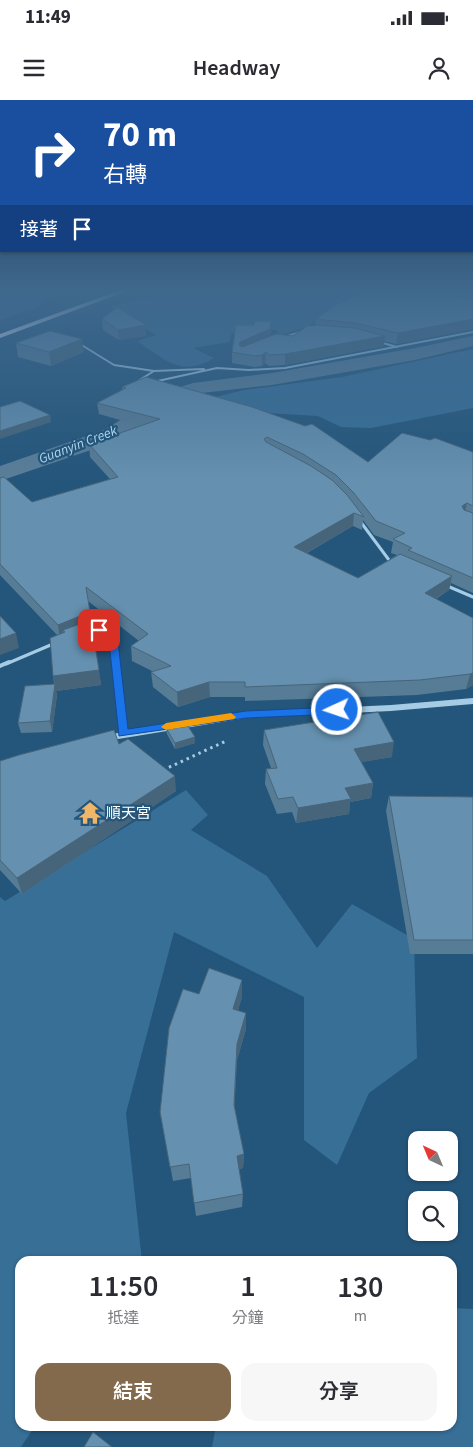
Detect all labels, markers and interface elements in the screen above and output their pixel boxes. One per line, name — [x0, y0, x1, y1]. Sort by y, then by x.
text: 11:49 — [25, 4, 71, 31]
text: Headway — [193, 52, 280, 84]
icon: menu — [20, 54, 48, 82]
icon: person — [425, 54, 453, 82]
text: 70 m — [103, 110, 177, 160]
icon: right — [20, 120, 85, 185]
text: 右轉 — [103, 159, 147, 191]
icon: arrive — [68, 215, 96, 243]
text: 接著 — [20, 217, 58, 244]
water label: Guanyin Creek — [36, 421, 120, 469]
pin — [78, 609, 120, 651]
icon: arrive — [85, 616, 113, 644]
position arrow — [310, 683, 362, 735]
temple icon: 順天宮 — [77, 800, 103, 826]
place label: 順天宮 — [106, 803, 151, 824]
north arrow — [408, 1131, 458, 1181]
map controls — [408, 1131, 458, 1241]
button: search — [408, 1191, 458, 1241]
text: 11:50 — [89, 1265, 158, 1308]
text: 1 — [240, 1265, 256, 1308]
text: 130 — [337, 1266, 384, 1309]
text: m — [354, 1305, 367, 1327]
text: 抵達 — [107, 1307, 139, 1329]
text: 分鐘 — [232, 1307, 264, 1329]
button: 結束 — [35, 1363, 231, 1421]
button: 分享 — [241, 1363, 437, 1421]

